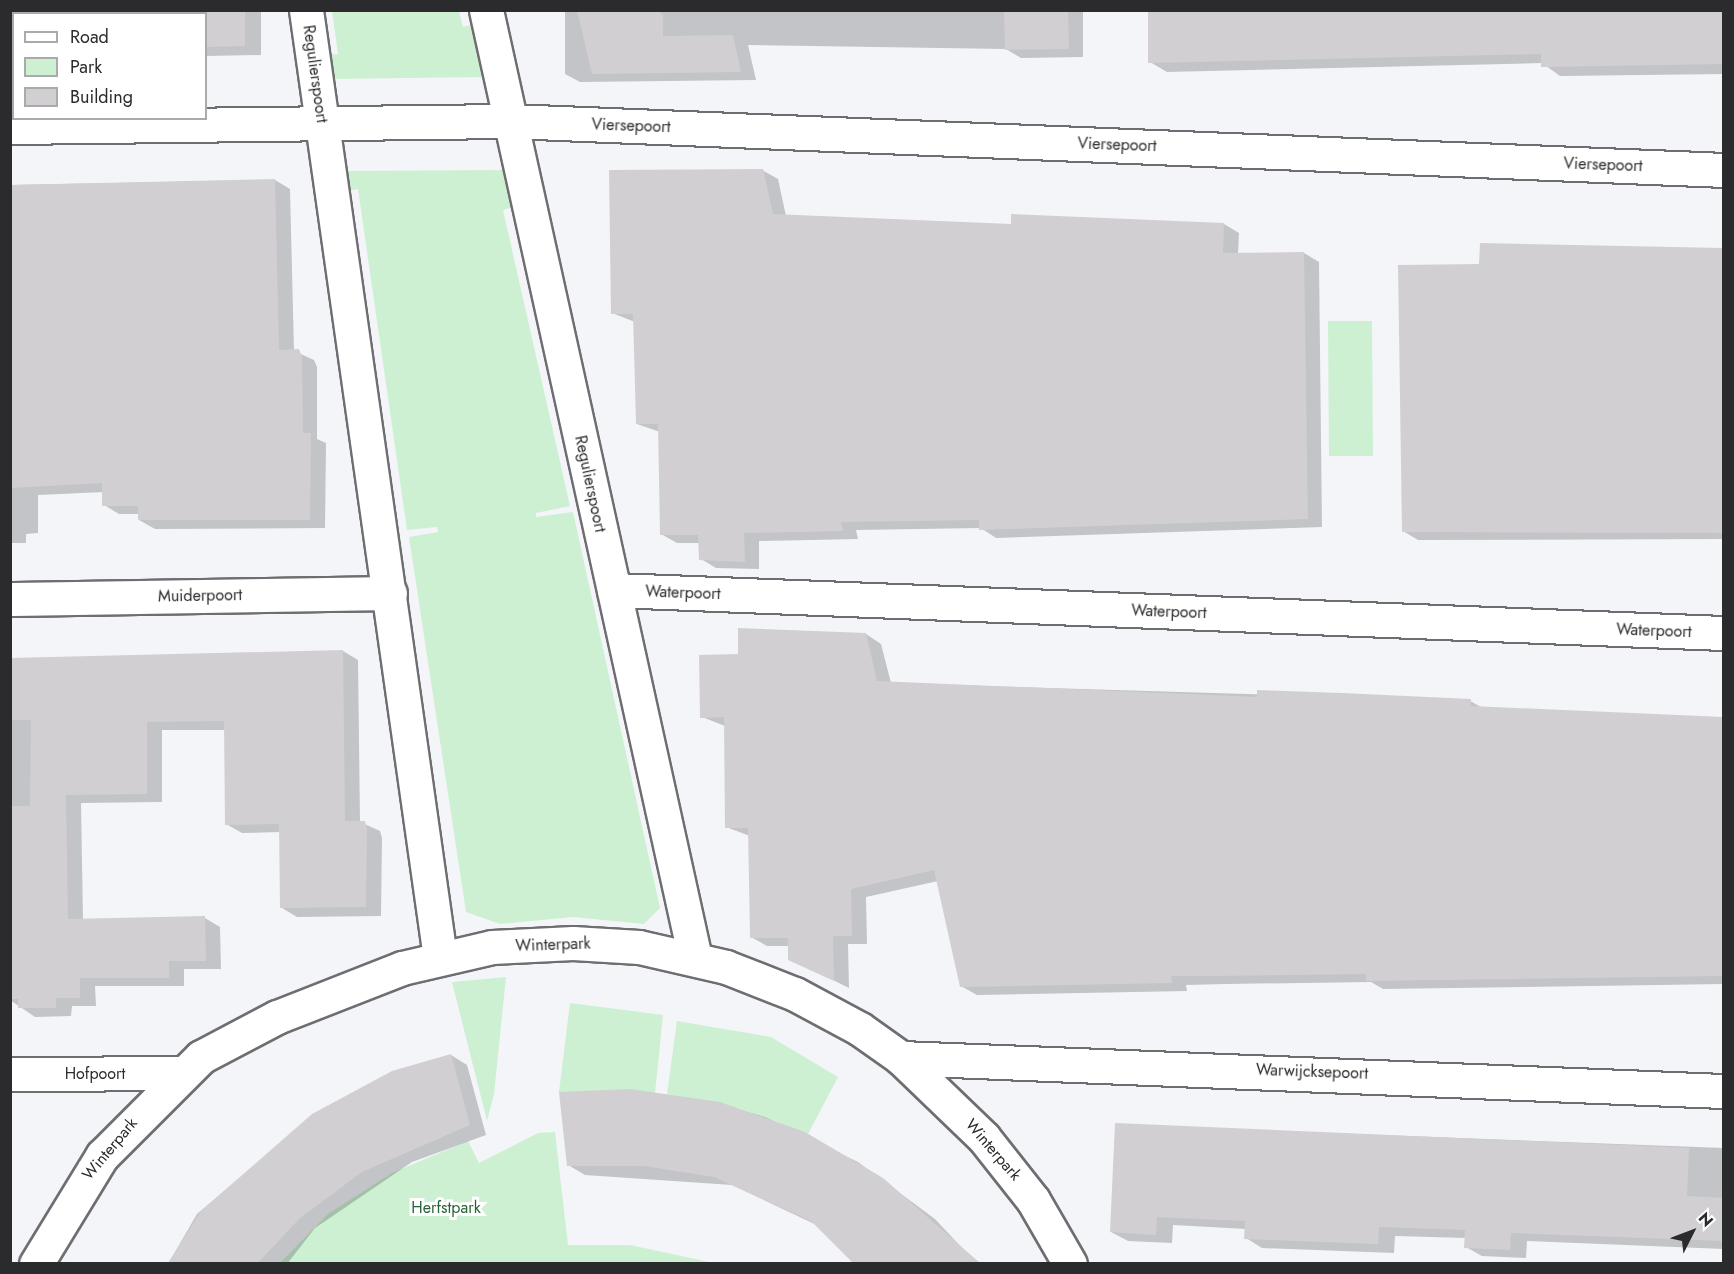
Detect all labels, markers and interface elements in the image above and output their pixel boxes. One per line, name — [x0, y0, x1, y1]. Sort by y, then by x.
legend — [12, 12, 207, 120]
text: Road — [70, 24, 109, 50]
street label: Regulierspoort — [299, 24, 331, 124]
text: Park — [70, 54, 102, 80]
text: Building — [70, 84, 133, 110]
street label: Viersepoort — [591, 115, 671, 137]
street label: Viersepoort — [1077, 134, 1157, 156]
street label: Viersepoort — [1563, 154, 1643, 176]
street label: Regulierspoort — [570, 434, 610, 534]
street label: Waterpoort — [645, 582, 721, 604]
street label: Muiderpoort — [158, 586, 242, 606]
street label: Waterpoort — [1131, 601, 1207, 623]
street label: Waterpoort — [1616, 620, 1692, 642]
street label: Winterpark — [515, 934, 591, 956]
street label: Warwijcksepoort — [1256, 1060, 1368, 1084]
street label: Hofpoort — [65, 1064, 125, 1084]
street label: Winterpark — [78, 1114, 142, 1184]
street label: Winterpark — [961, 1115, 1025, 1185]
park label: Herfstpark — [411, 1198, 481, 1218]
north arrow — [1662, 1202, 1722, 1262]
text: N — [1693, 1207, 1719, 1232]

